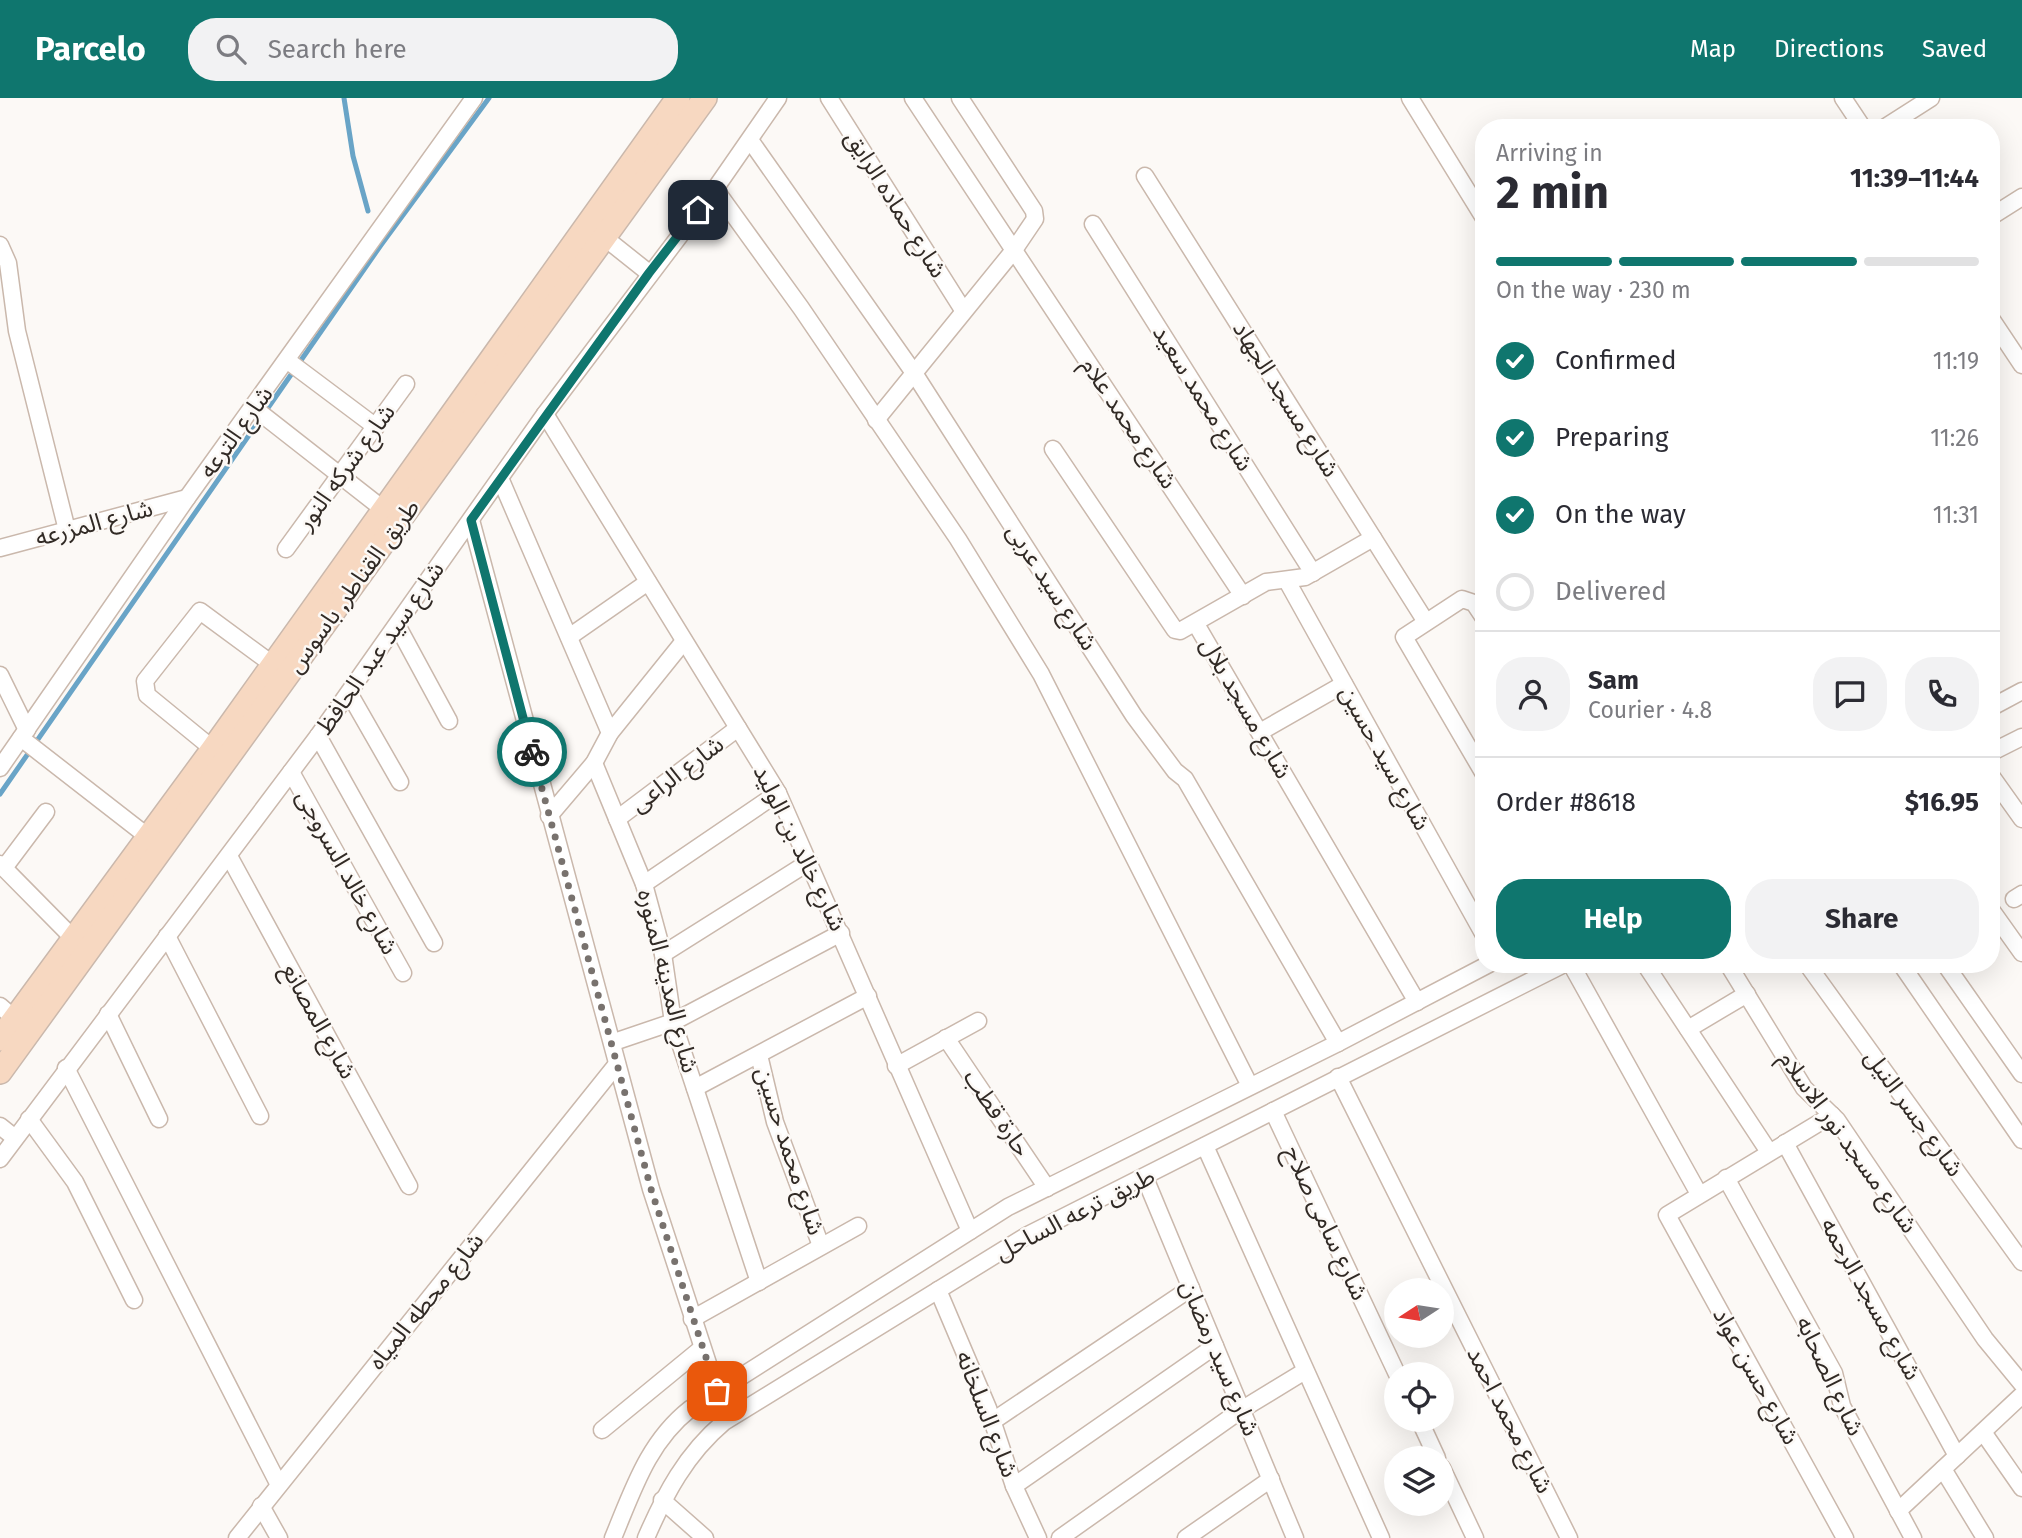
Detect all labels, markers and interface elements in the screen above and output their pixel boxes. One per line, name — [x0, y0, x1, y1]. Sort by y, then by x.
search box — [188, 18, 678, 81]
text: Parcelo — [35, 29, 146, 69]
icon: search — [212, 30, 250, 68]
text: Search here — [268, 34, 407, 65]
text: Map — [1690, 35, 1736, 63]
text: Directions — [1774, 35, 1884, 63]
text: Saved — [1922, 35, 1987, 63]
street label: شارع حماده الرايق — [837, 125, 953, 285]
text: Arriving in — [1496, 139, 1603, 167]
text: 11:39–11:44 — [1850, 163, 1979, 194]
text: 2 min — [1496, 165, 1609, 220]
pin — [668, 180, 728, 240]
icon: home — [679, 191, 717, 229]
text: On the way · 230 m — [1496, 276, 1691, 304]
street label: شارع مسجد الجهاد — [1224, 316, 1345, 484]
street label: شارع محمد سعيد — [1144, 320, 1259, 478]
icon: check — [1496, 342, 1534, 380]
text: Confirmed — [1555, 345, 1676, 376]
text: 11:19 — [1933, 347, 1979, 375]
street label: شارع محمد علام — [1072, 352, 1183, 496]
street label: شارع الترعه — [193, 381, 281, 485]
street label: شارع شركه النور — [290, 399, 403, 538]
icon: check — [1496, 419, 1534, 457]
text: Preparing — [1555, 422, 1668, 453]
text: 11:26 — [1930, 424, 1979, 452]
street label: شارع المزرعه — [32, 494, 157, 555]
street label: طريق القناطر, باسوس — [281, 494, 426, 679]
icon: check — [1496, 496, 1534, 534]
text: On the way — [1555, 499, 1686, 530]
text: 11:31 — [1933, 501, 1979, 529]
street label: شارع سيد عربى — [998, 519, 1103, 657]
street label: شارع سيد عبد الحافظ — [310, 556, 453, 741]
text: Delivered — [1555, 576, 1667, 607]
street label: شارع مسجد بلال — [1192, 633, 1298, 785]
button: person — [1496, 657, 1570, 731]
button: chat — [1813, 657, 1887, 731]
button: phone — [1905, 657, 1979, 731]
text: Sam — [1588, 665, 1639, 696]
street label: شارع سيد حسين — [1331, 681, 1436, 837]
text: Courier · 4.8 — [1588, 696, 1712, 724]
courier — [497, 717, 567, 787]
street label: شارع الراعى — [625, 730, 731, 821]
icon: bike — [513, 733, 551, 771]
street label: شارع خالد بن الوليد — [745, 760, 852, 937]
street label: شارع خالد السروجى — [288, 785, 404, 961]
text: Order #8618 — [1496, 787, 1636, 818]
text: $16.95 — [1905, 787, 1979, 818]
button: Help — [1496, 879, 1731, 959]
button: Share — [1745, 879, 1979, 959]
street label: شارع المدينه المنوره — [629, 886, 704, 1076]
street label: شارع المصانع — [273, 958, 362, 1085]
street label: شارع جسر النيل — [1856, 1044, 1969, 1184]
street label: شارع مسجد نور الاسلام — [1769, 1046, 1923, 1241]
street label: شارع محمد حسين — [747, 1063, 830, 1239]
street label: حارة قطب — [958, 1064, 1036, 1162]
street label: شارع سامى صلاح — [1275, 1141, 1374, 1306]
street label: طريق ترعه الساحل — [991, 1162, 1160, 1267]
street label: شارع مسجد الرحمه — [1812, 1213, 1927, 1386]
street label: شارع محطه المياه — [362, 1227, 492, 1377]
street label: شارع سيد رمضان — [1172, 1276, 1265, 1441]
north arrow — [1384, 1278, 1454, 1348]
map controls — [1384, 1278, 1454, 1516]
street label: شارع حسن عواد — [1704, 1303, 1805, 1451]
street label: شارع الصحابه — [1787, 1312, 1870, 1441]
street label: شارع محمد احمد — [1458, 1342, 1559, 1499]
street label: شارع السلخانه — [947, 1347, 1024, 1482]
pin — [687, 1361, 747, 1421]
button: locate — [1384, 1362, 1454, 1432]
icon: bag — [698, 1372, 736, 1410]
button: layers — [1384, 1446, 1454, 1516]

